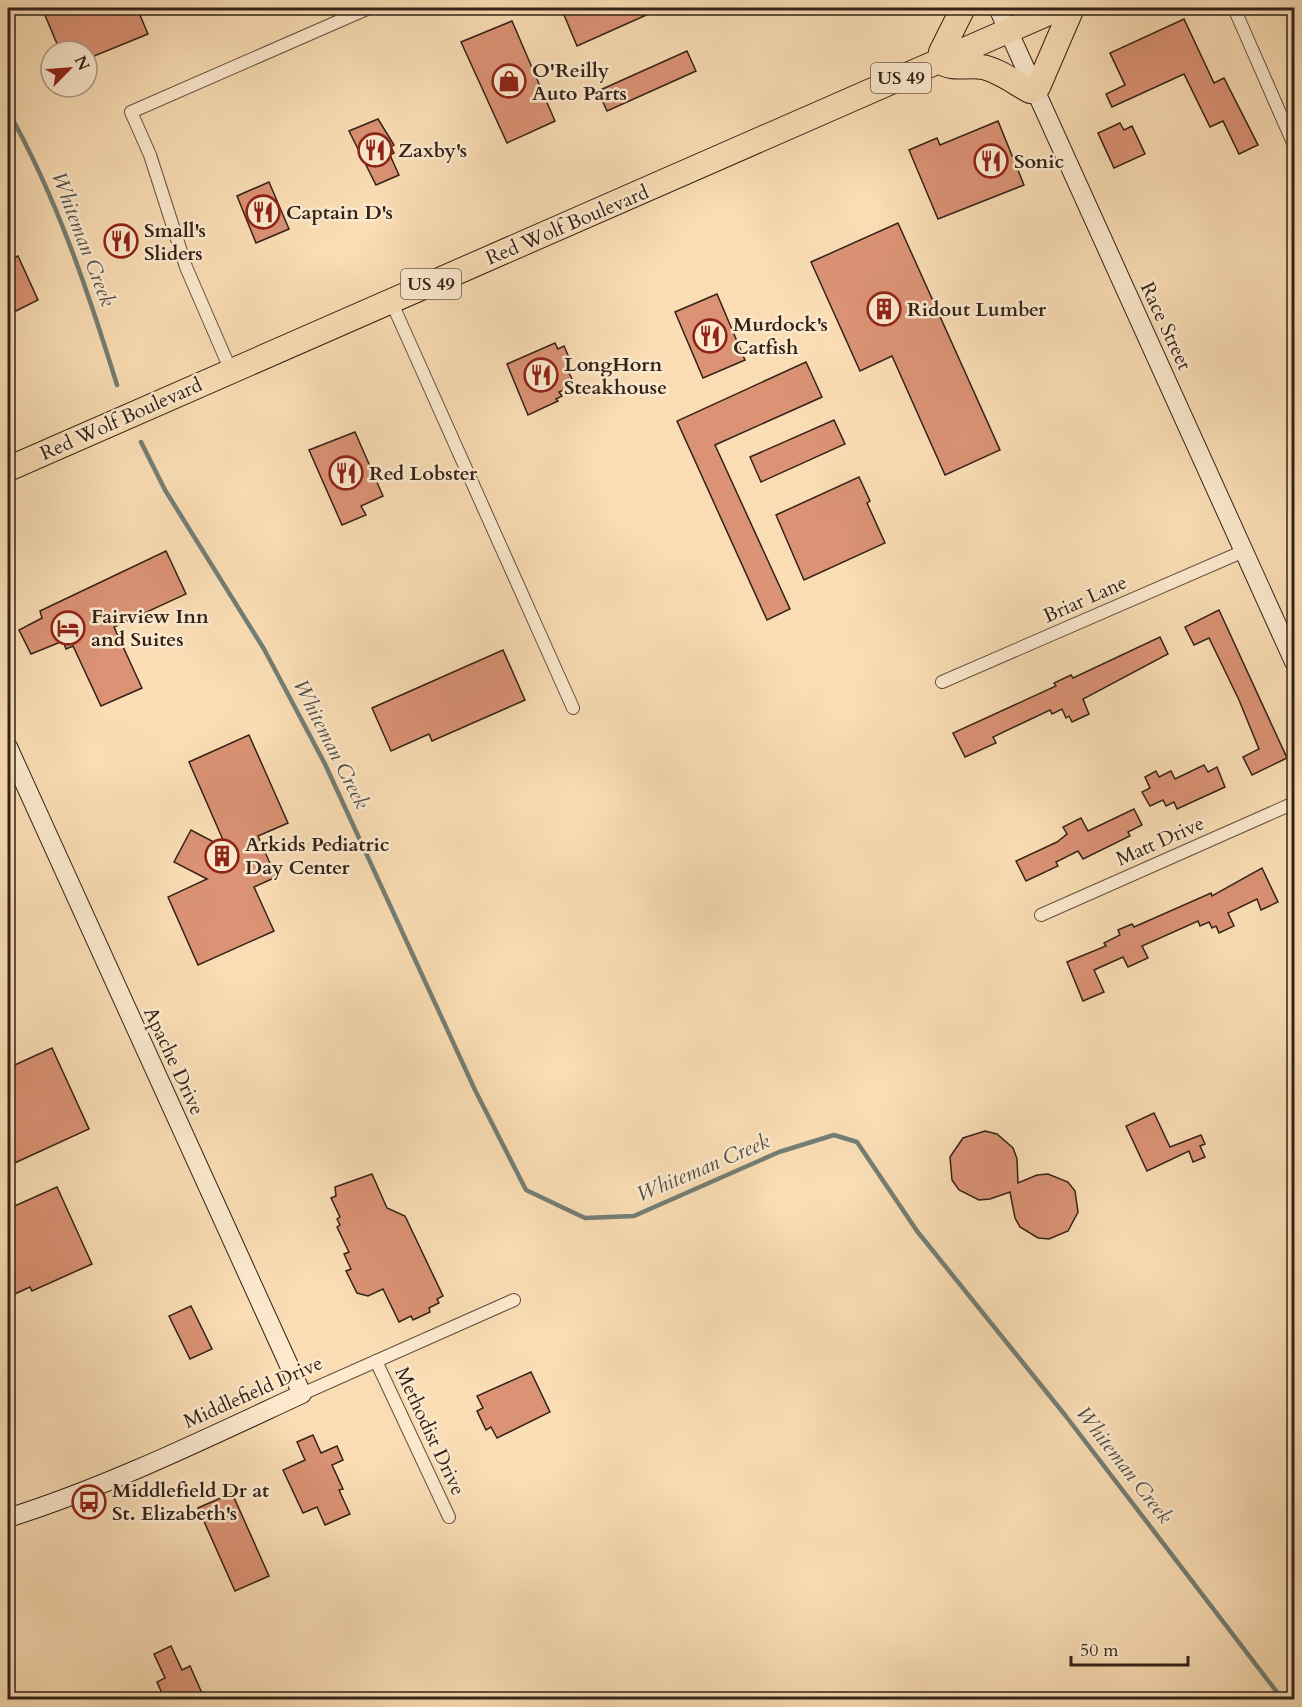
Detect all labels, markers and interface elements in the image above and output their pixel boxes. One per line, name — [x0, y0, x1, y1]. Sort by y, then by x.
north arrow — [39, 39, 99, 99]
text: N — [69, 52, 95, 74]
place label: O'Reilly Auto Parts — [532, 57, 627, 107]
shop icon: O'Reilly Auto Parts — [491, 63, 527, 99]
road number: US 49 — [871, 63, 931, 93]
restaurant icon: Zaxby's — [357, 132, 393, 168]
place label: Zaxby's — [398, 137, 467, 164]
restaurant icon: Sonic — [973, 143, 1009, 179]
place label: Sonic — [1014, 148, 1064, 175]
water label: Whiteman Creek — [44, 167, 122, 311]
street label: Red Wolf Boulevard — [481, 178, 653, 272]
restaurant icon: Captain D's — [245, 194, 281, 230]
place label: Captain D's — [286, 199, 393, 226]
place label: Small's Sliders — [144, 217, 206, 267]
restaurant icon: Small's Sliders — [103, 223, 139, 259]
road number: US 49 — [401, 269, 461, 299]
street label: Race Street — [1134, 278, 1198, 375]
building icon: Ridout Lumber — [866, 291, 902, 327]
place label: Ridout Lumber — [907, 296, 1047, 323]
place label: Murdock's Catfish — [733, 311, 828, 361]
restaurant icon: Murdock's Catfish — [692, 318, 728, 354]
place label: LongHorn Steakhouse — [564, 351, 667, 401]
restaurant icon: LongHorn Steakhouse — [523, 357, 559, 393]
street label: Red Wolf Boulevard — [36, 371, 207, 467]
restaurant icon: Red Lobster — [328, 455, 364, 491]
place label: Red Lobster — [369, 460, 478, 487]
street label: Briar Lane — [1039, 569, 1131, 629]
place label: Fairview Inn and Suites — [91, 603, 209, 653]
hotel icon: Fairview Inn and Suites — [50, 610, 86, 646]
water label: Whiteman Creek — [286, 674, 376, 814]
street label: Matt Drive — [1112, 810, 1208, 872]
place label: Arkids Pediatric Day Center — [245, 831, 390, 881]
building icon: Arkids Pediatric Day Center — [204, 838, 240, 874]
street label: Apache Drive — [137, 1003, 211, 1119]
water label: Whiteman Creek — [632, 1127, 775, 1209]
street label: Middlefield Drive — [179, 1349, 327, 1435]
street label: Methodist Drive — [388, 1362, 472, 1500]
water label: Whiteman Creek — [1069, 1400, 1180, 1530]
place label: Middlefield Dr at St. Elizabeth's — [112, 1477, 269, 1527]
bus stop icon: Middlefield Dr at St. Elizabeth's — [71, 1484, 107, 1520]
scale bar — [1071, 1629, 1188, 1667]
text: 50 m — [1080, 1638, 1119, 1663]

